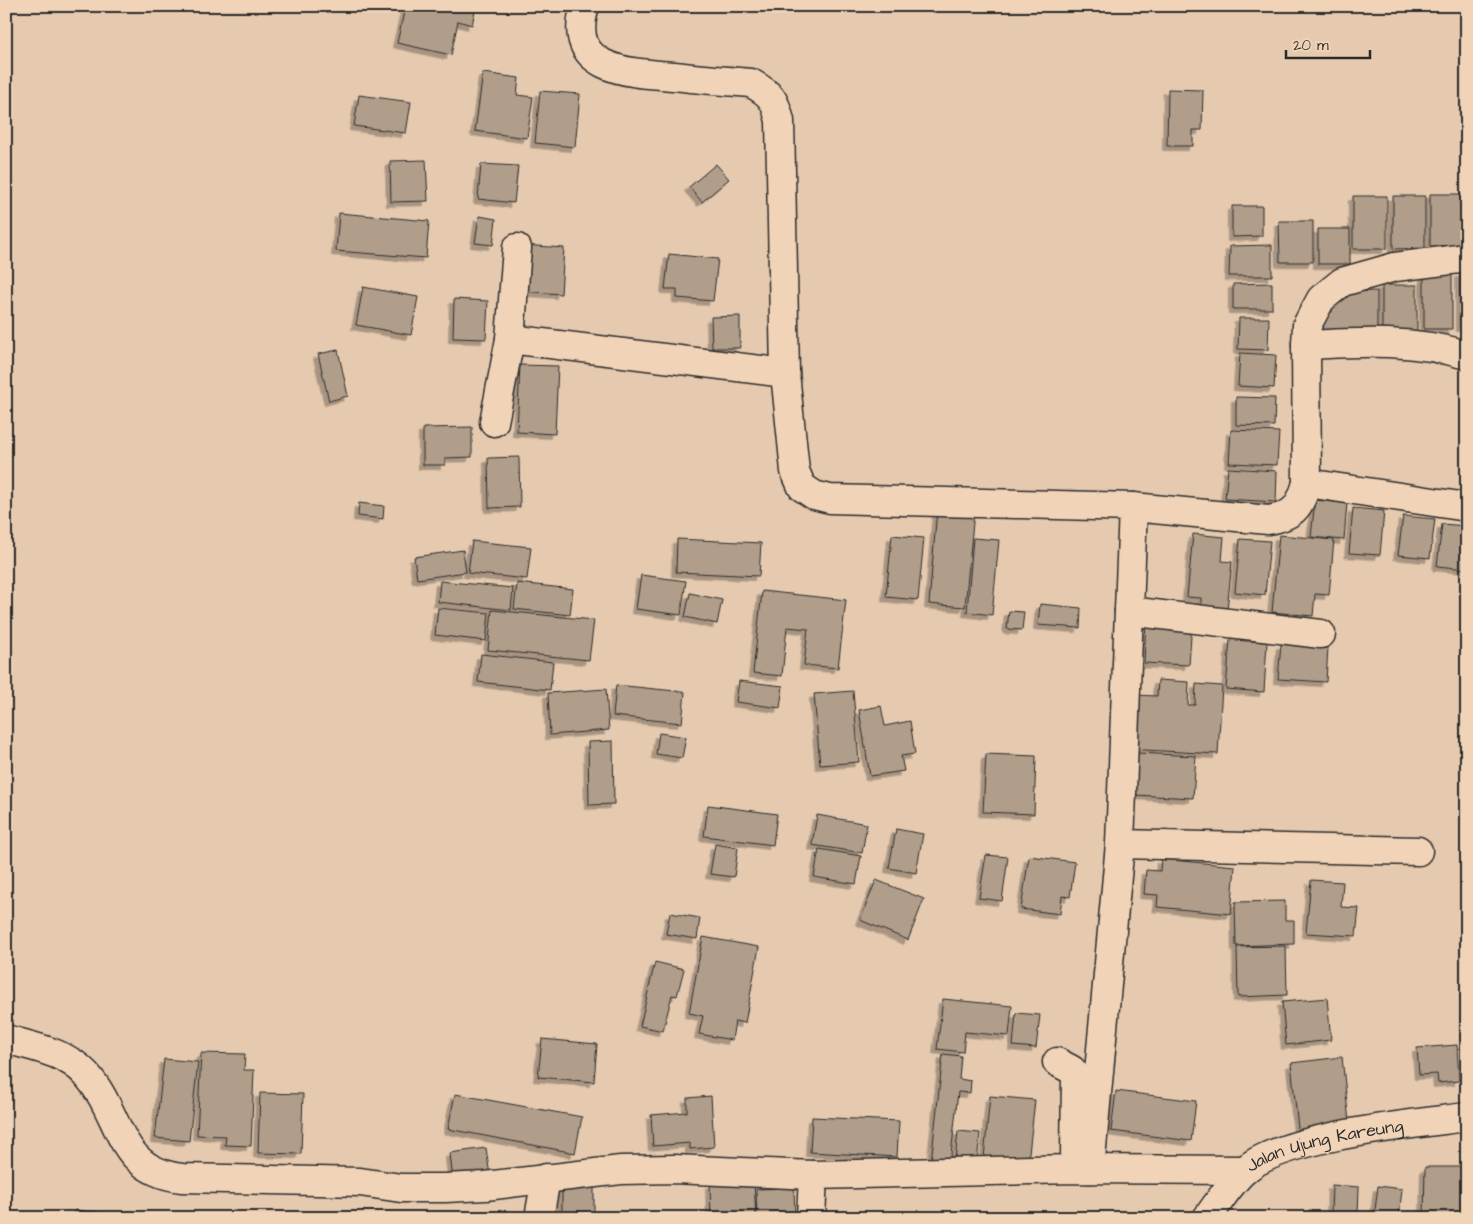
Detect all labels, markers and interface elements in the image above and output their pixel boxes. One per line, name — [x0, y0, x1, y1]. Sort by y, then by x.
scale bar — [1286, 28, 1369, 60]
text: 20 m — [1293, 35, 1329, 56]
street label: Jalan Ujung Kareung — [1241, 1113, 1405, 1178]

